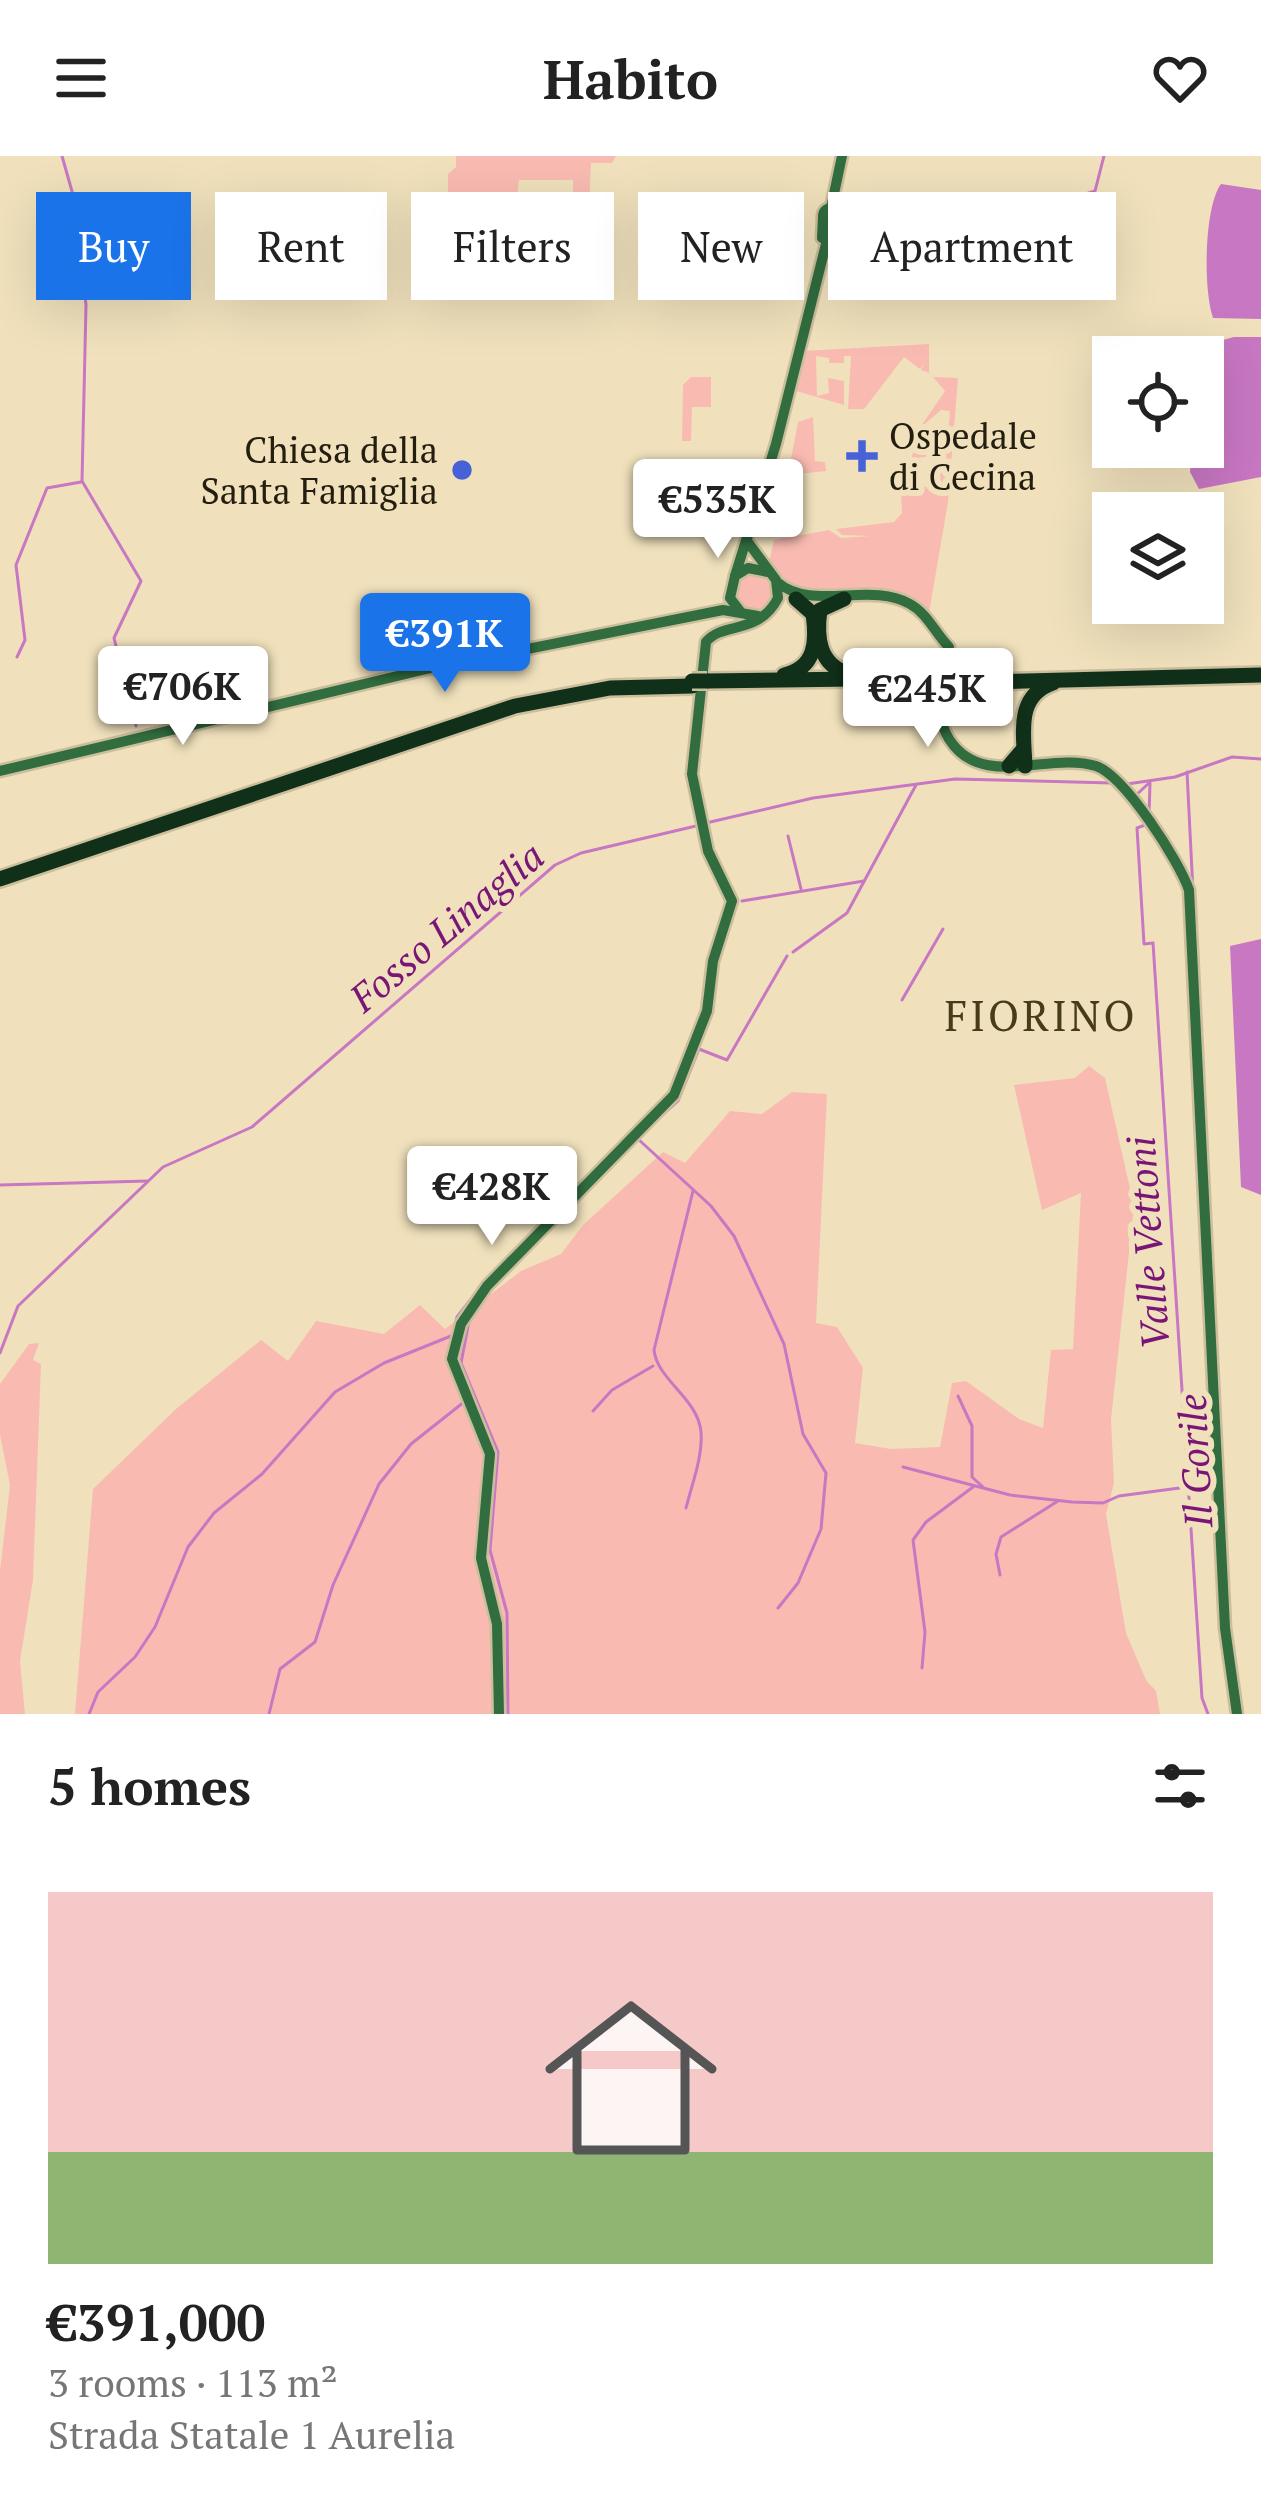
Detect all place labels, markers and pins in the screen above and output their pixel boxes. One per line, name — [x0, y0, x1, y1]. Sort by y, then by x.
place label: Ospedale di Cecina — [889, 412, 1037, 500]
place label: Chiesa della Santa Famiglia — [200, 426, 438, 514]
marker: Ospedale di Cecina — [846, 440, 878, 472]
marker: Chiesa della Santa Famiglia — [449, 457, 475, 483]
pin: €535K — [634, 459, 802, 561]
pin: €391K — [361, 593, 529, 695]
pin: €706K — [99, 646, 267, 748]
pin: €245K — [844, 648, 1012, 750]
pin: €428K — [408, 1146, 576, 1248]

